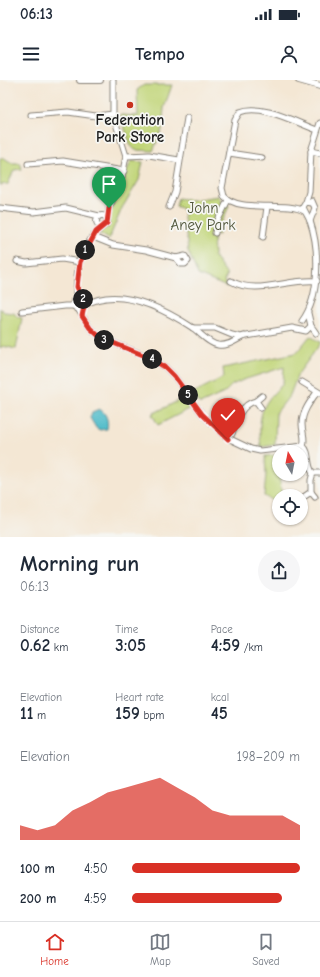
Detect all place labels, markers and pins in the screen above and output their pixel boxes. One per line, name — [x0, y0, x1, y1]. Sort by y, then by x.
marker: Federation Park Store — [125, 100, 135, 110]
place label: Federation Park Store — [96, 111, 164, 146]
pin — [92, 167, 126, 208]
pin: 1 — [75, 240, 95, 260]
pin: 2 — [73, 289, 93, 309]
pin: 3 — [94, 330, 114, 350]
pin: 4 — [142, 349, 162, 369]
pin: 5 — [178, 385, 198, 405]
pin — [211, 398, 245, 439]

